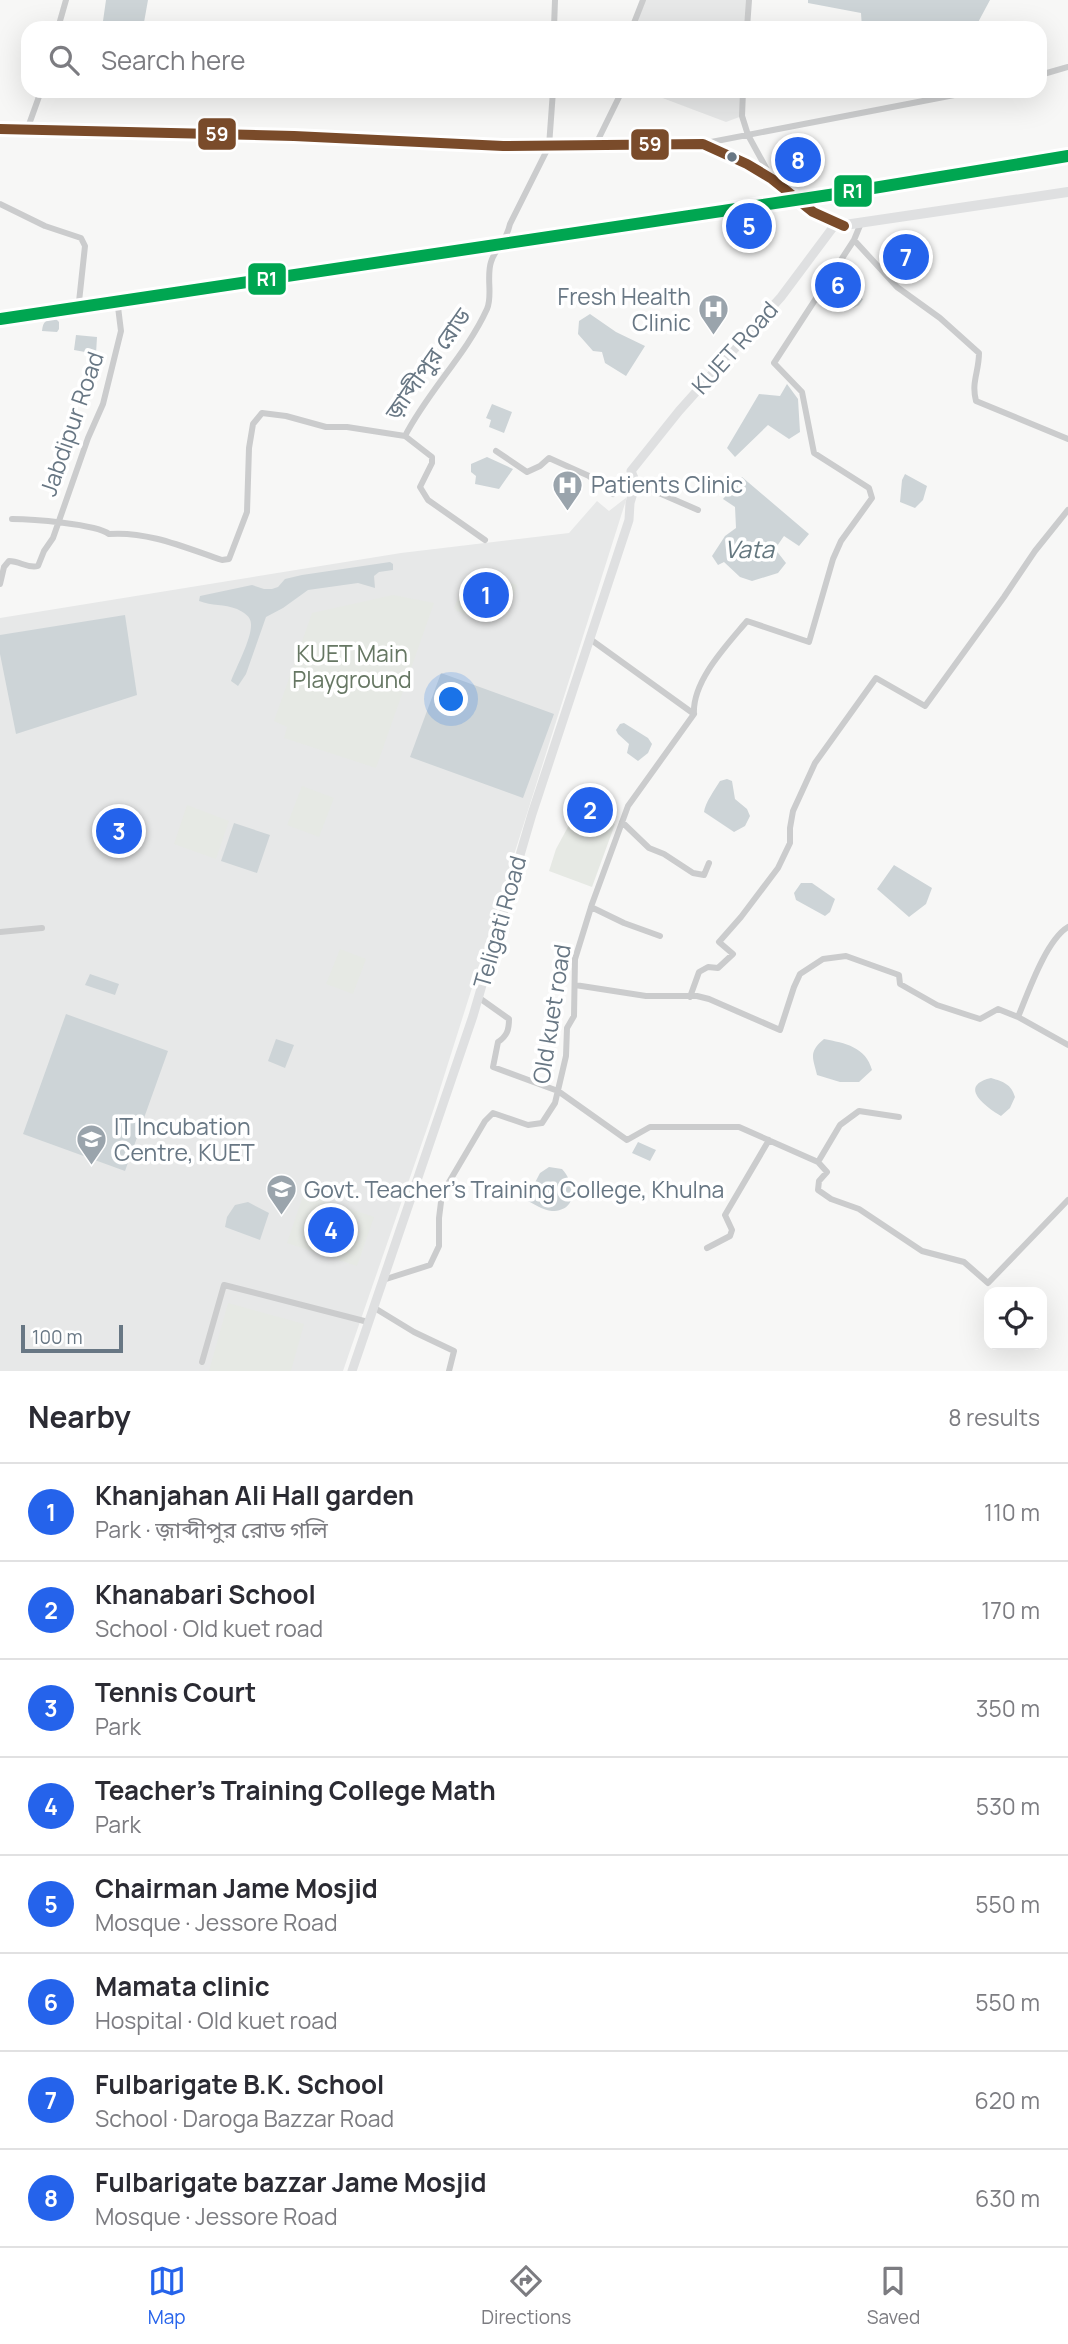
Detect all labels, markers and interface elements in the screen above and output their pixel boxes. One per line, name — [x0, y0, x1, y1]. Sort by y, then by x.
search box — [21, 21, 1047, 98]
icon: search — [45, 41, 83, 79]
text: Search here — [101, 42, 246, 78]
line badge: 59 — [197, 117, 237, 151]
text: 59 — [206, 121, 228, 147]
line badge: 59 — [630, 128, 670, 161]
text: 59 — [639, 131, 661, 157]
pin: 8 — [775, 134, 821, 186]
unlabelled marker — [725, 150, 739, 164]
line badge: R1 — [833, 174, 873, 208]
text: R1 — [843, 178, 863, 204]
pin: 5 — [726, 200, 772, 252]
pin: 7 — [883, 231, 929, 283]
pin: 6 — [815, 259, 861, 311]
line badge: R1 — [247, 262, 287, 296]
text: R1 — [257, 266, 277, 292]
place label: Fresh Health Clinic — [558, 280, 691, 338]
hospital icon: Fresh Health Clinic — [697, 293, 731, 337]
street label: KUET Road — [684, 294, 785, 401]
street label: জ়াব্দীপুর রোড — [376, 300, 478, 427]
street label: Jabdipur Road — [31, 347, 111, 500]
hospital icon: Patients Clinic — [551, 468, 585, 512]
place label: Patients Clinic — [591, 468, 743, 500]
water label: Vata — [724, 532, 776, 565]
pin: 1 — [463, 569, 509, 621]
park label: KUET Main Playground — [292, 637, 412, 695]
your location — [434, 682, 468, 716]
pin: 2 — [567, 784, 613, 836]
pin: 3 — [96, 805, 142, 857]
street label: Teligati Road — [465, 852, 533, 992]
street label: Old kuet road — [524, 942, 578, 1086]
place label: IT Incubation Centre, KUET — [114, 1110, 255, 1168]
school or university icon: IT Incubation Centre, KUET — [74, 1123, 108, 1167]
school or university icon: Govt. Teacher's Training College, Khulna — [264, 1173, 298, 1217]
place label: Govt. Teacher's Training College, Khulna — [304, 1173, 724, 1205]
pin: 4 — [308, 1204, 354, 1256]
map controls — [984, 1287, 1047, 1350]
button: locate — [984, 1287, 1047, 1350]
scale bar — [21, 1322, 122, 1354]
text: 100 m — [32, 1324, 83, 1350]
text: Nearby — [28, 1396, 131, 1437]
text: 8 results — [948, 1401, 1040, 1433]
text: Khanjahan Ali Hall garden — [95, 1477, 414, 1513]
text: 1 — [46, 1496, 56, 1528]
text: 110 m — [984, 1496, 1040, 1528]
text: Park · জ়াব্দীপুর রোড গলি — [95, 1513, 328, 1545]
text: Khanabari School — [95, 1576, 316, 1612]
text: 2 — [44, 1594, 58, 1626]
text: 170 m — [981, 1594, 1040, 1626]
text: School · Old kuet road — [95, 1612, 323, 1644]
text: Tennis Court — [95, 1674, 256, 1710]
text: 3 — [44, 1692, 58, 1724]
text: 350 m — [976, 1692, 1040, 1724]
text: Park — [95, 1710, 141, 1742]
text: Teacher's Training College Math — [95, 1772, 496, 1808]
text: 4 — [44, 1790, 58, 1822]
text: 530 m — [976, 1790, 1040, 1822]
text: Park — [95, 1808, 141, 1840]
text: Chairman Jame Mosjid — [95, 1870, 378, 1906]
text: 5 — [44, 1888, 58, 1920]
text: 550 m — [975, 1888, 1040, 1920]
text: Mosque · Jessore Road — [95, 1906, 338, 1938]
text: Mamata clinic — [95, 1968, 270, 2004]
text: 6 — [44, 1986, 58, 2018]
text: 550 m — [975, 1986, 1040, 2018]
text: Hospital · Old kuet road — [95, 2004, 338, 2036]
text: Fulbarigate B.K. School — [95, 2066, 384, 2102]
text: 7 — [45, 2084, 57, 2116]
text: 620 m — [974, 2084, 1040, 2116]
text: School · Daroga Bazzar Road — [95, 2102, 394, 2134]
text: Fulbarigate bazzar Jame Mosjid — [95, 2164, 487, 2200]
text: 8 — [44, 2182, 58, 2214]
text: 630 m — [975, 2182, 1040, 2214]
text: Mosque · Jessore Road — [95, 2200, 338, 2232]
tab: Map — [148, 2262, 186, 2330]
tab: Directions — [481, 2262, 571, 2330]
tab: Saved — [867, 2262, 920, 2330]

